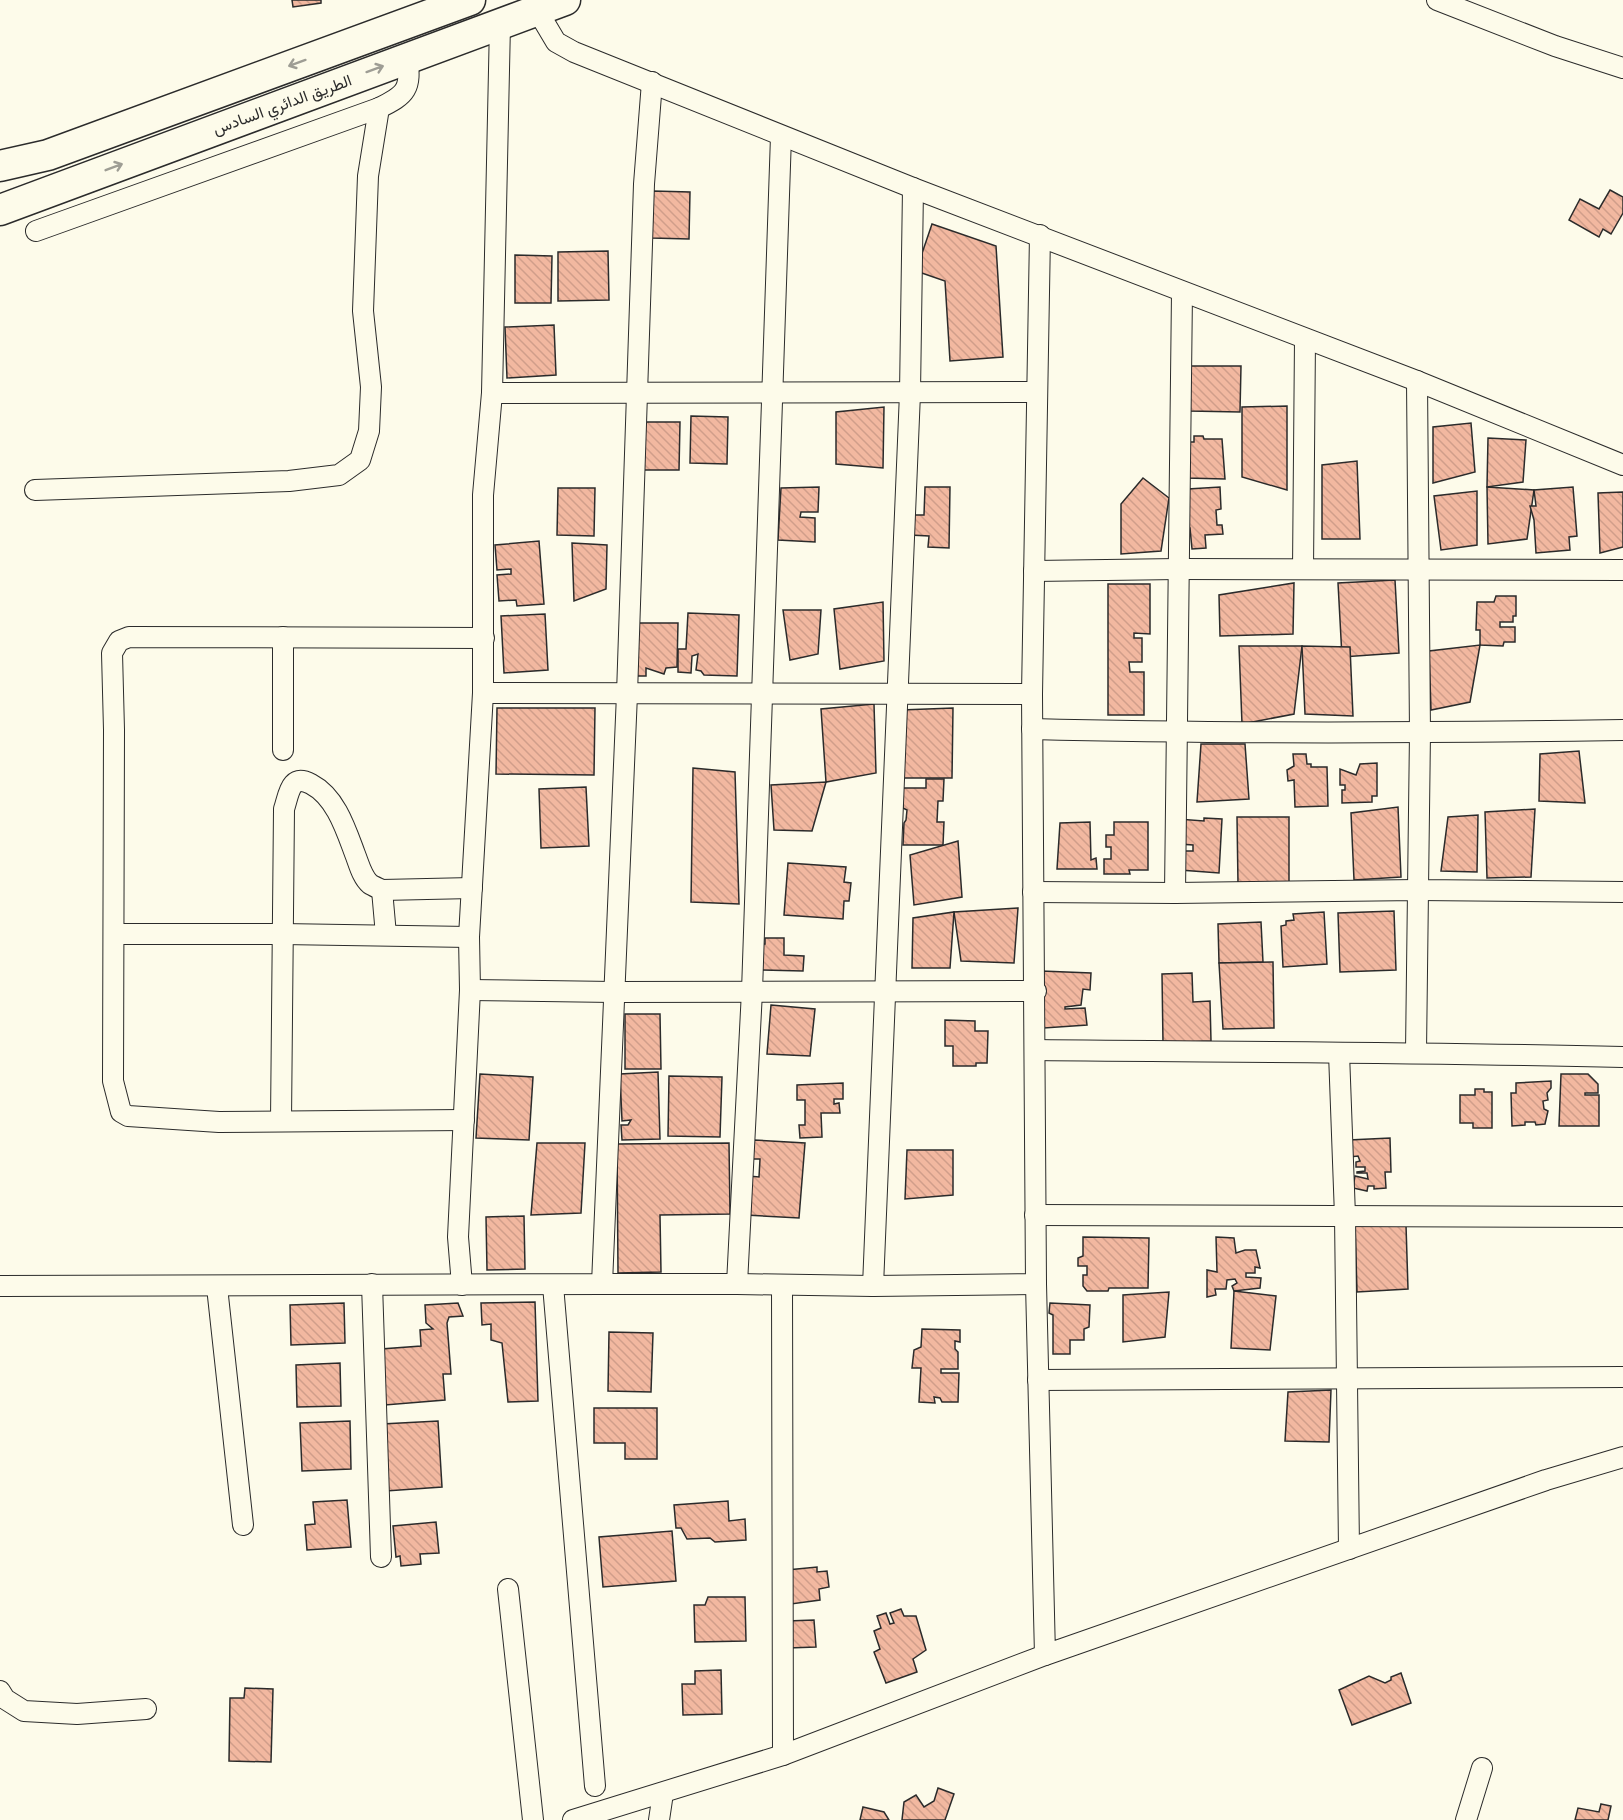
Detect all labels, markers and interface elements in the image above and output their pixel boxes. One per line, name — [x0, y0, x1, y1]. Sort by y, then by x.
one-way arrow — [288, 59, 307, 70]
one-way arrow — [365, 63, 384, 74]
street label: الطريق الدائري السادس — [209, 69, 356, 142]
one-way arrow — [104, 161, 123, 172]

